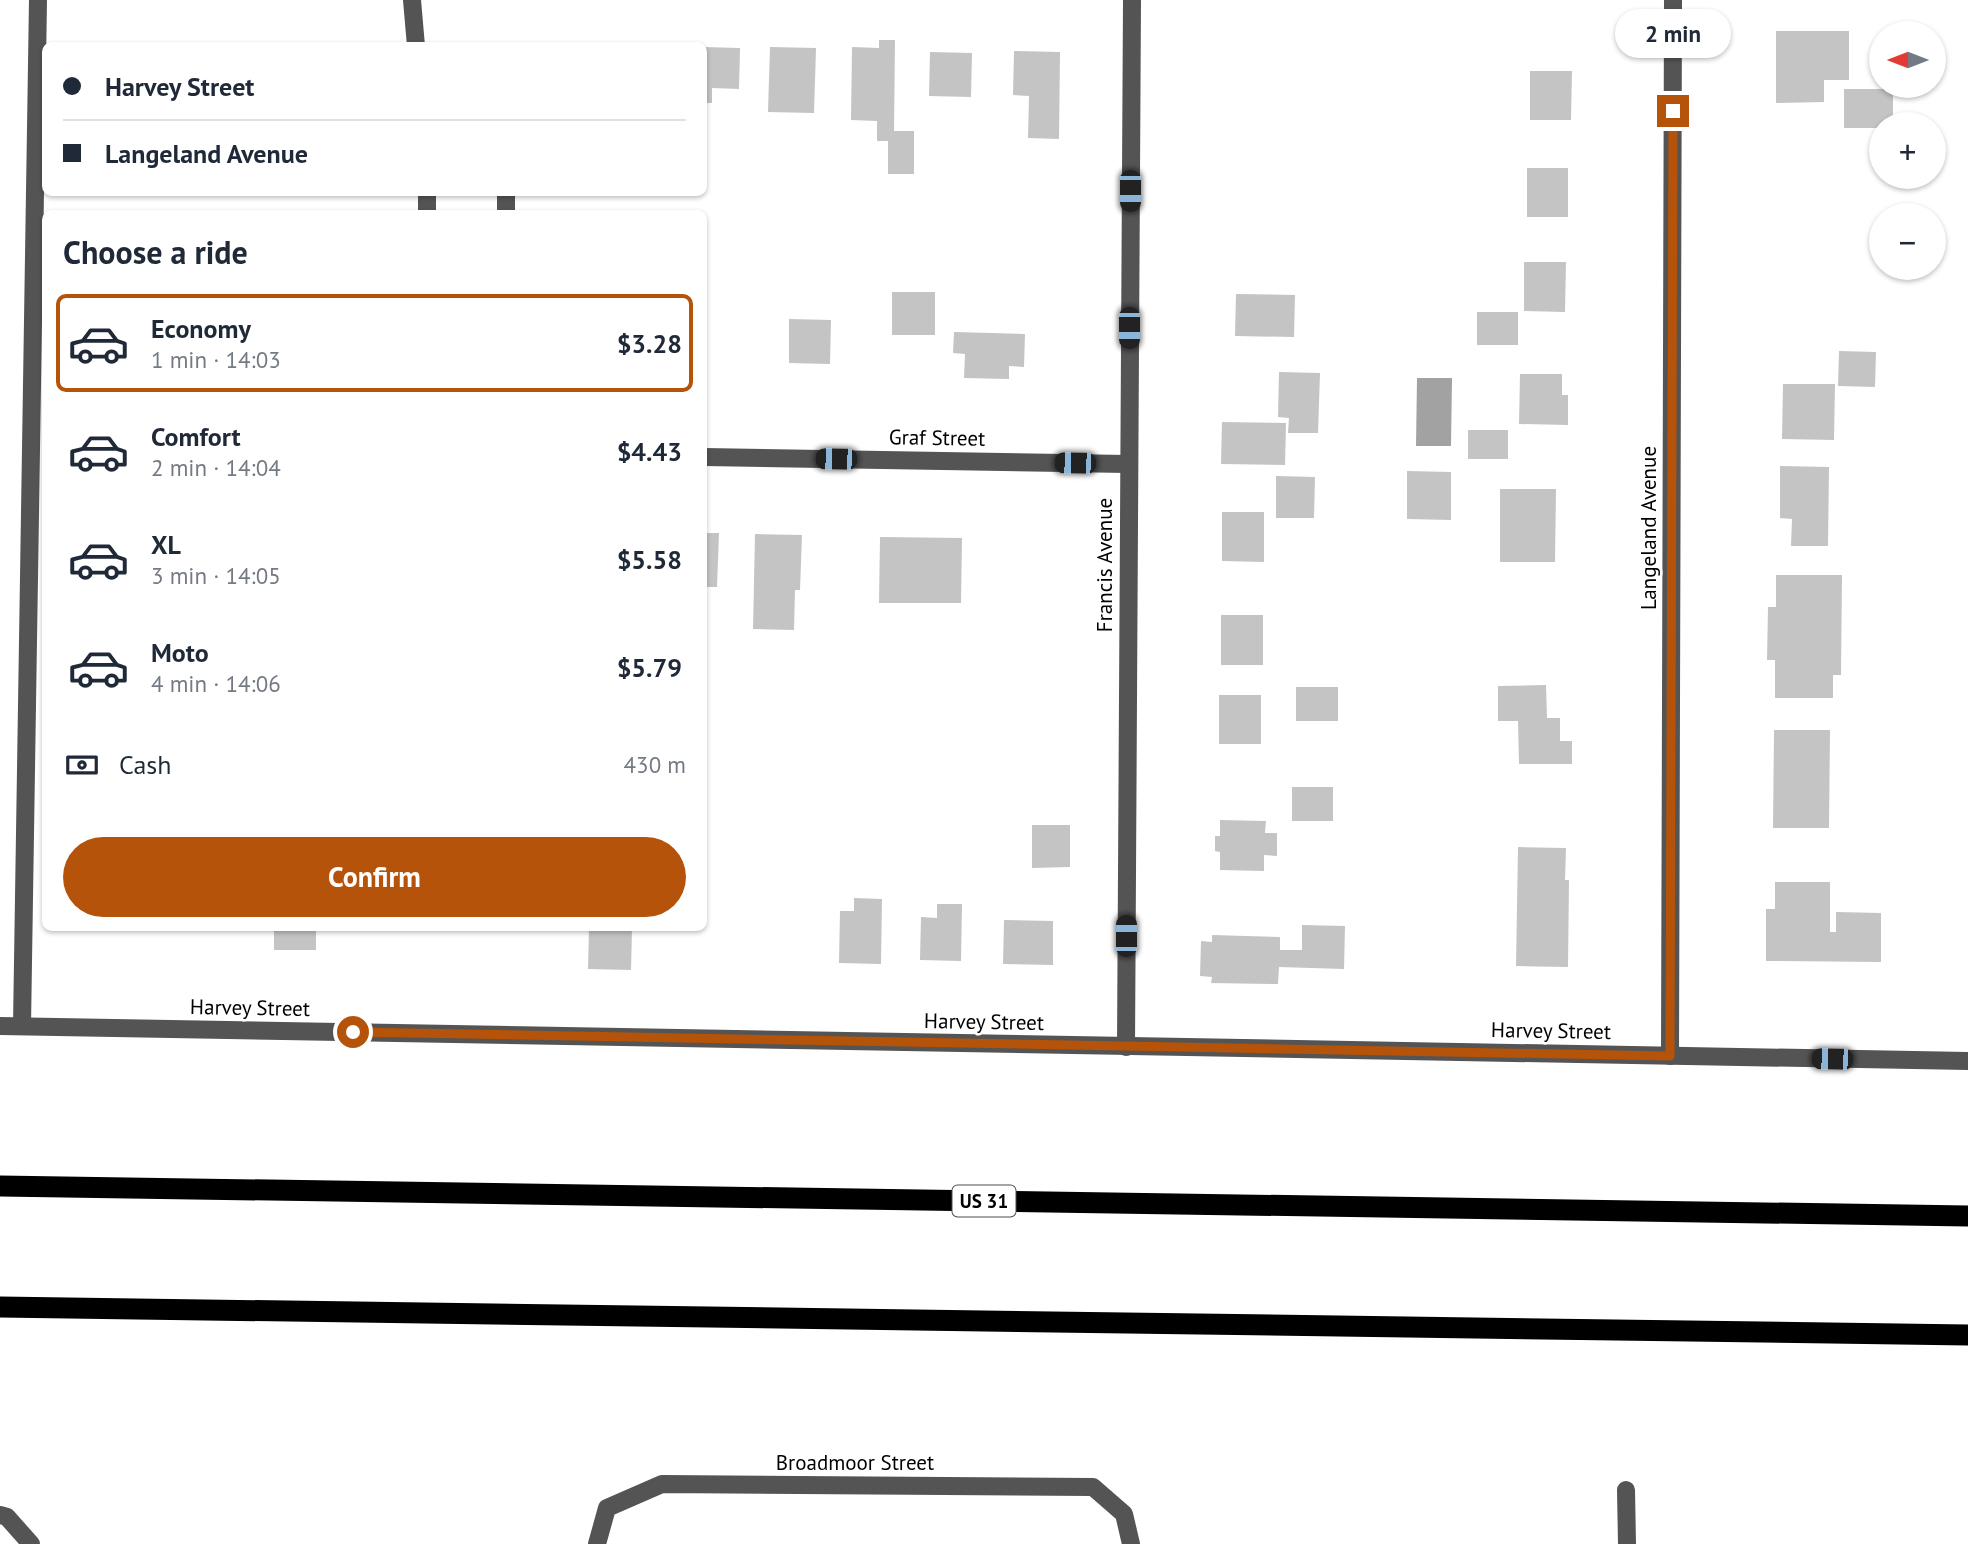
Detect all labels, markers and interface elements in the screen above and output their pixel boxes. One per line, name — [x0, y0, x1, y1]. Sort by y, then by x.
callout: 2 min — [1615, 10, 1731, 58]
text: 2 min — [1645, 19, 1701, 48]
north arrow — [1869, 21, 1946, 98]
map controls — [1869, 21, 1946, 280]
text: Harvey Street — [105, 70, 254, 103]
route end — [1657, 95, 1689, 127]
button: + — [1869, 112, 1946, 189]
text: Langeland Avenue — [105, 137, 308, 170]
car — [1120, 170, 1141, 212]
button: − — [1869, 203, 1946, 280]
text: Choose a ride — [63, 231, 248, 273]
car — [1119, 307, 1140, 349]
icon: car — [67, 312, 130, 375]
text: Economy — [151, 312, 251, 345]
text: $3.28 — [617, 327, 682, 360]
text: 1 min · 14:03 — [151, 345, 281, 374]
icon: car — [67, 420, 130, 483]
text: Comfort — [151, 420, 241, 453]
street label: Graf Street — [889, 423, 985, 452]
text: $4.43 — [617, 435, 682, 468]
street label: Langeland Avenue — [1635, 446, 1662, 610]
car — [815, 448, 858, 470]
car — [1054, 452, 1097, 474]
text: 2 min · 14:04 — [151, 453, 281, 482]
street label: Francis Avenue — [1091, 498, 1118, 632]
icon: car — [67, 528, 130, 591]
text: XL — [151, 528, 181, 561]
text: $5.58 — [617, 543, 682, 576]
text: 3 min · 14:05 — [151, 561, 281, 590]
icon: car — [67, 636, 130, 699]
text: Moto — [151, 636, 209, 669]
text: $5.79 — [617, 651, 682, 684]
text: 4 min · 14:06 — [151, 669, 281, 698]
icon: cash — [63, 746, 101, 784]
text: Cash — [119, 748, 171, 781]
text: 430 m — [624, 750, 686, 779]
button: Confirm — [63, 837, 686, 917]
car — [1116, 915, 1137, 957]
street label: Harvey Street — [190, 993, 310, 1022]
street label: Harvey Street — [924, 1007, 1044, 1036]
route start — [337, 1016, 369, 1048]
street label: Harvey Street — [1491, 1016, 1611, 1045]
car — [1811, 1048, 1854, 1070]
road number: US 31 — [953, 1186, 1016, 1217]
street label: Broadmoor Street — [776, 1449, 934, 1476]

